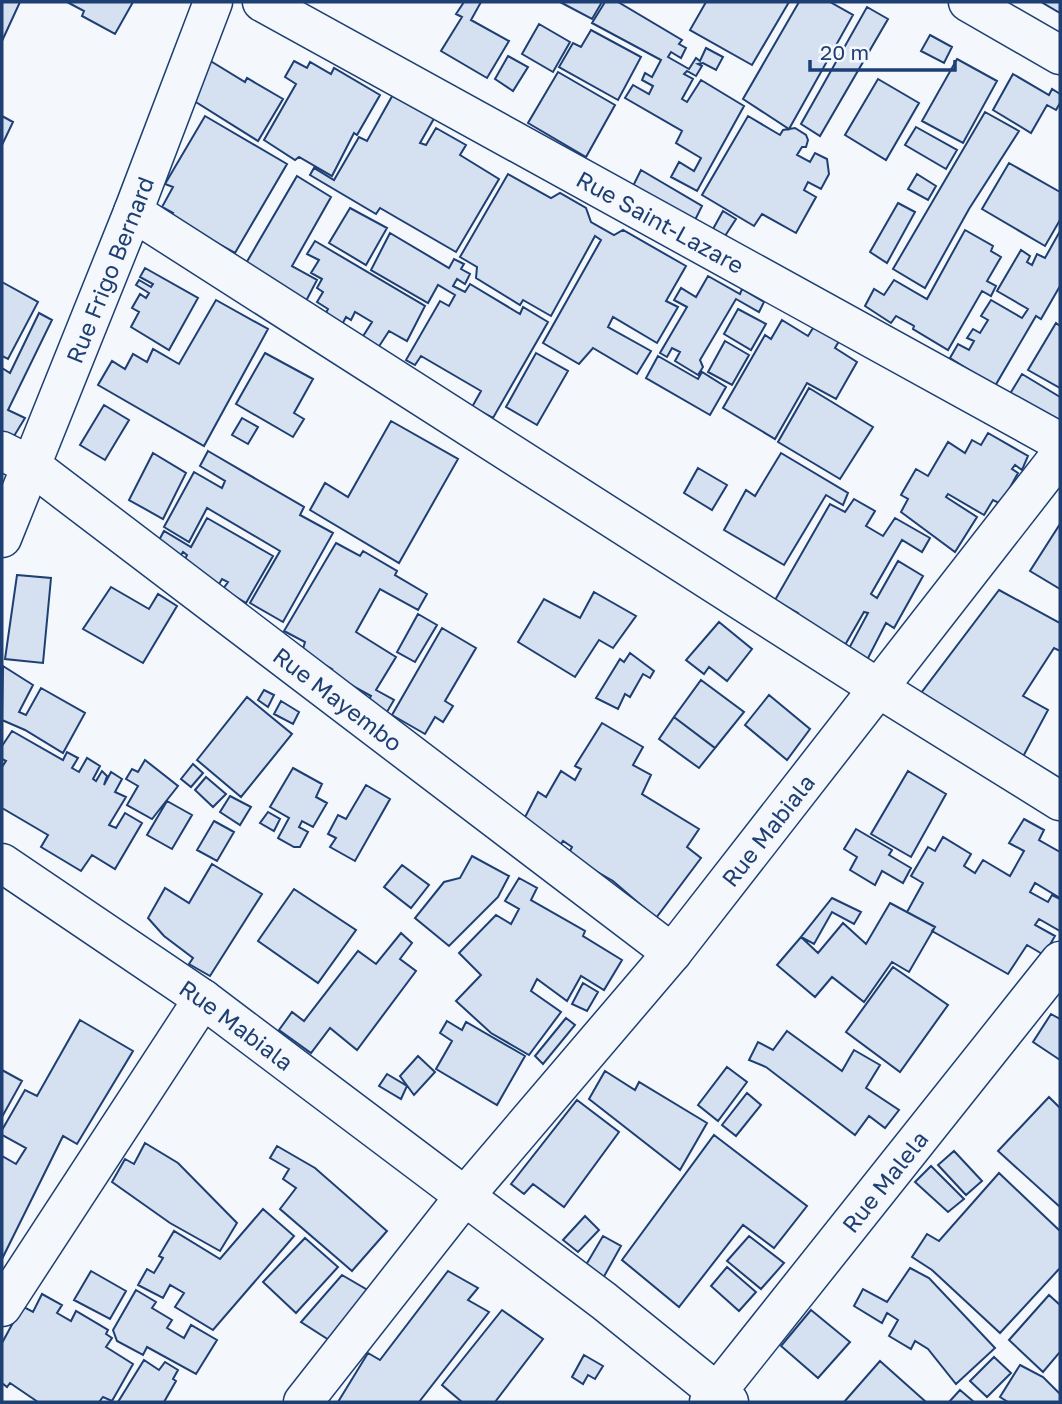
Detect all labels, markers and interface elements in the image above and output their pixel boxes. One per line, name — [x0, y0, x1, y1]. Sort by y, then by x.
scale bar — [810, 28, 955, 72]
text: 20 m — [820, 39, 869, 65]
street label: Rue Saint-Lazare — [572, 164, 749, 279]
street label: Rue Frigo Bernard — [60, 172, 159, 367]
street label: Rue Mayembo — [268, 641, 408, 757]
street label: Rue Mabiala — [715, 768, 820, 892]
street label: Rue Mabiala — [174, 973, 299, 1076]
street label: Rue Malela — [836, 1125, 934, 1238]

